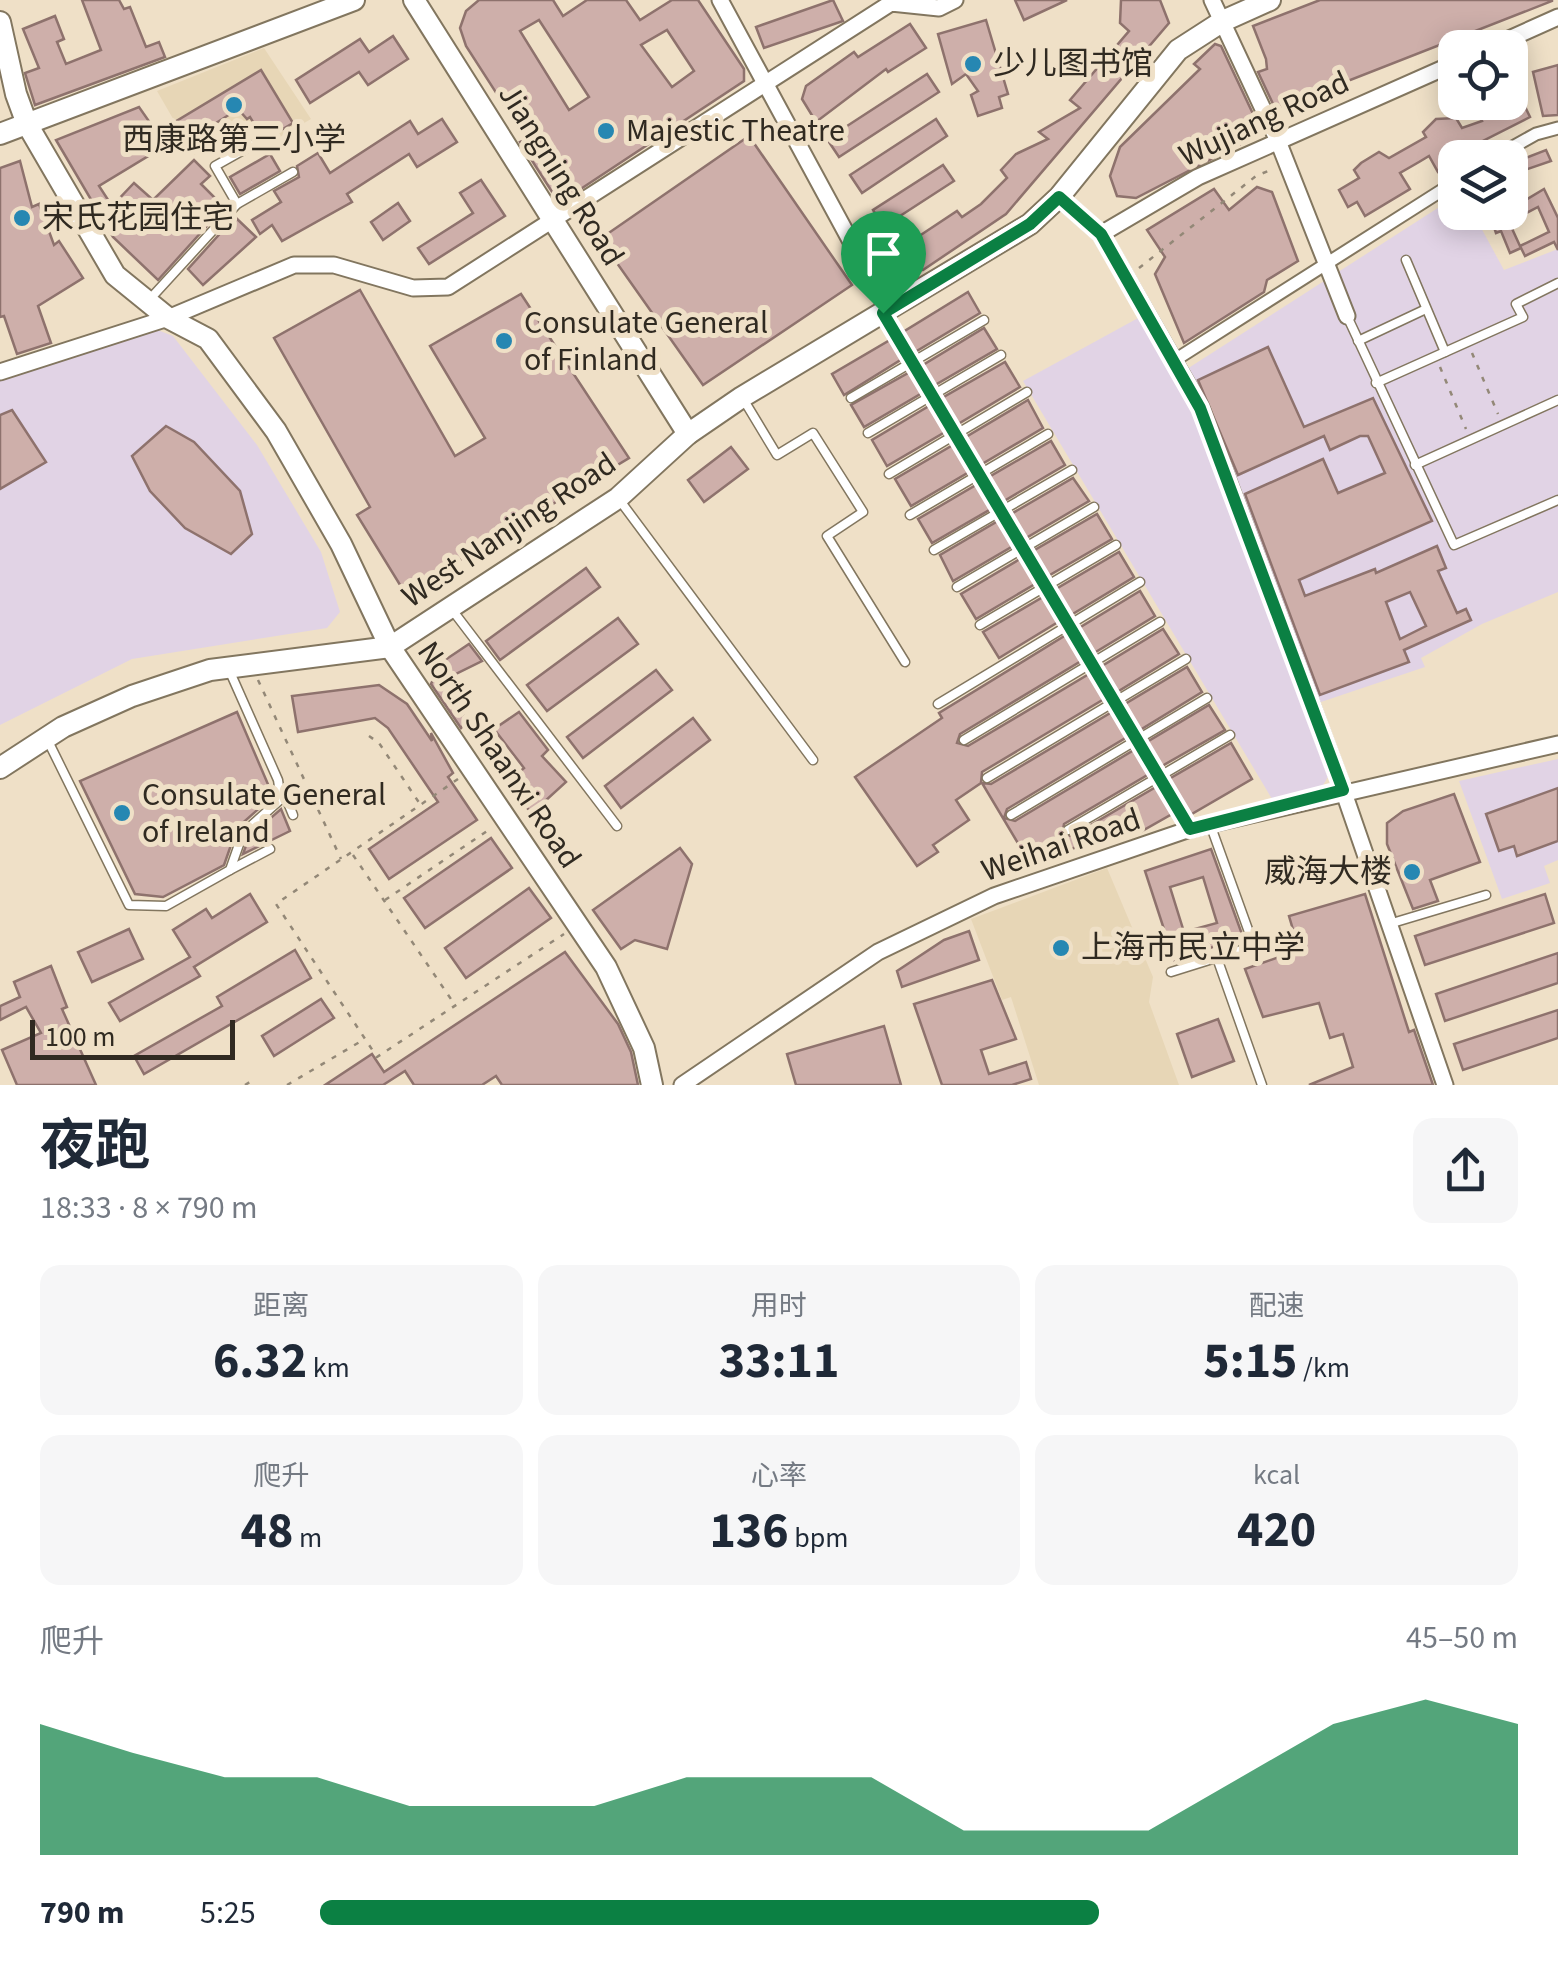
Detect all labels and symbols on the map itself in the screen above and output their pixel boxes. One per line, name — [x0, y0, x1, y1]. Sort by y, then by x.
place label: 少儿图书馆 — [993, 41, 1153, 87]
marker: 少儿图书馆 — [962, 53, 984, 75]
street label: Wujiang Road — [1171, 59, 1357, 179]
street label: Jiangning Road — [487, 75, 635, 275]
marker: 西康路第三小学 — [223, 94, 245, 116]
place label: Majestic Theatre — [626, 108, 845, 154]
place label: 西康路第三小学 — [122, 117, 346, 163]
marker: Majestic Theatre — [595, 120, 617, 142]
place label: 宋氏花园住宅 — [42, 195, 234, 241]
marker: 宋氏花园住宅 — [11, 207, 33, 229]
pin — [841, 211, 926, 314]
place label: Consulate General of Finland — [524, 300, 768, 383]
marker: Consulate General of Finland — [493, 330, 515, 352]
street label: West Nanjing Road — [393, 441, 625, 619]
street label: North Shaanxi Road — [406, 632, 592, 878]
place label: Consulate General of Ireland — [142, 772, 386, 855]
street label: Weihai Road — [975, 796, 1147, 894]
marker: Consulate General of Ireland — [111, 802, 133, 824]
place label: 威海大楼 — [1264, 849, 1392, 895]
marker: 威海大楼 — [1401, 861, 1423, 883]
place label: 上海市民立中学 — [1081, 925, 1305, 971]
marker: 上海市民立中学 — [1050, 937, 1072, 959]
scale bar — [30, 1015, 235, 1060]

